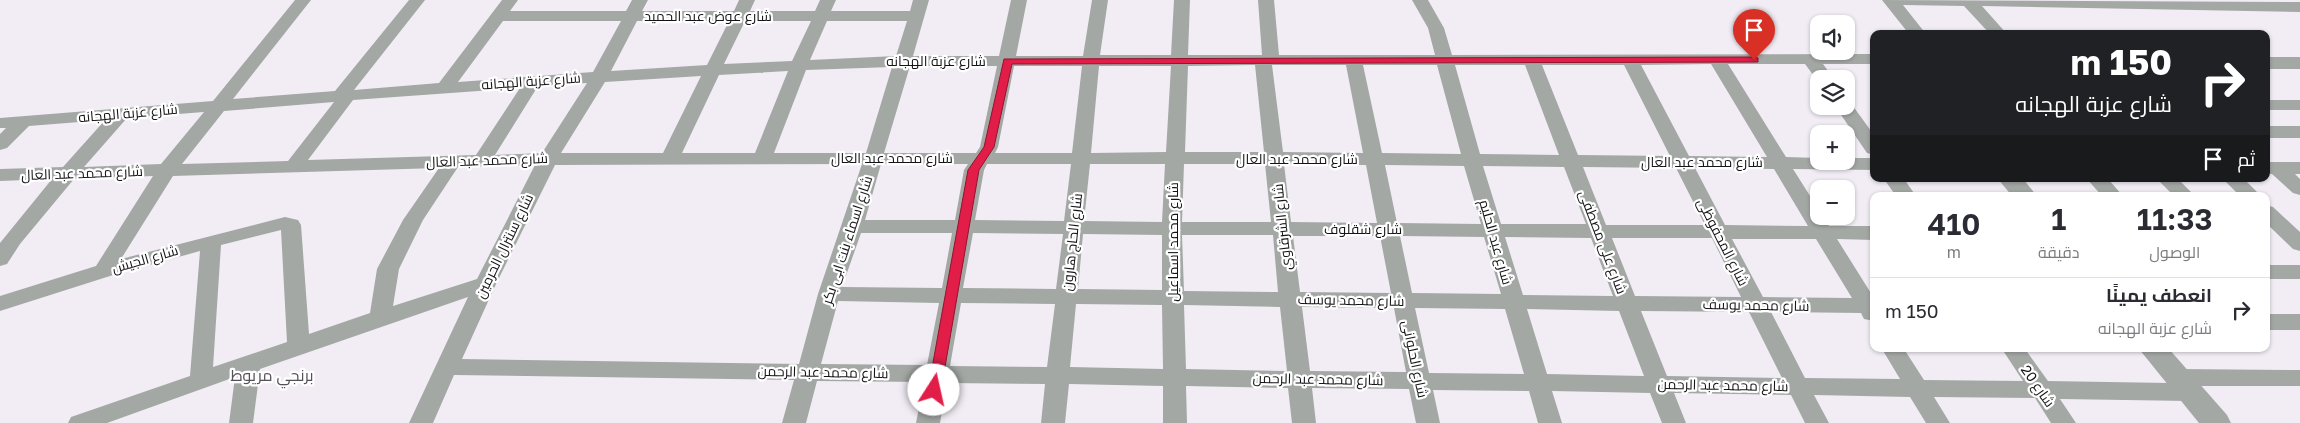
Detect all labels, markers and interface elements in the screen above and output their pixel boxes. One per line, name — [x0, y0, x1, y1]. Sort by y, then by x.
street label: شارع عوض عبد الحميد — [644, 7, 772, 25]
pin — [1733, 9, 1775, 60]
map controls — [1810, 15, 1855, 225]
button: sound — [1810, 15, 1855, 60]
icon: arrive — [1740, 16, 1768, 44]
text: 150 m — [2070, 41, 2172, 83]
icon: right — [2190, 50, 2255, 115]
street label: شارع عزبة الهجانه — [886, 52, 986, 70]
street label: شارع عزبة الهجانه — [481, 69, 581, 93]
button: layers — [1810, 70, 1855, 115]
text: شارع عزبة الهجانه — [2015, 90, 2172, 117]
street label: شارع عزبة الهجانه — [78, 100, 178, 126]
button: + — [1810, 125, 1855, 170]
icon: arrive — [2199, 145, 2227, 173]
text: ثم — [2237, 147, 2255, 170]
street label: شارع محمد عبد العال — [426, 149, 548, 171]
street label: شارع محمد عبد العال — [831, 149, 953, 167]
street label: شارع محمد عبد العال — [1236, 150, 1358, 168]
street label: شارع محمد عبد العال — [1641, 153, 1763, 171]
street label: شارع محمد عبد العال — [21, 162, 143, 184]
street label: شارع اسماء بنت ابى بكر — [817, 174, 876, 307]
button: − — [1810, 180, 1855, 225]
street label: شارع محمد اسماعيل — [1164, 182, 1182, 302]
street label: شارع الشرقاوي — [1268, 182, 1298, 271]
street label: شارع على مصطفى — [1575, 187, 1631, 297]
street label: شارع سنترال الحرمين — [471, 191, 537, 301]
street label: شارع الحاج هارون — [1058, 192, 1086, 292]
street label: شارع المحفوظى — [1693, 195, 1753, 289]
street label: شارع عبد الحليم — [1474, 197, 1517, 287]
text: 1 — [2051, 201, 2066, 237]
text: 11:33 — [2137, 201, 2213, 237]
text: 410 — [1927, 206, 1981, 242]
street label: شارع شقلوف — [1324, 220, 1402, 238]
street label: شارع الجيش — [110, 241, 180, 277]
text: m — [1947, 242, 1961, 262]
text: دقيقة — [2038, 242, 2080, 262]
text: الوصول — [2149, 242, 2200, 262]
text: انعطف يمينًا — [2106, 283, 2212, 306]
street label: شارع محمد يوسف — [1298, 290, 1404, 310]
street label: شارع محمد يوسف — [1703, 295, 1809, 315]
icon: right — [2227, 296, 2255, 324]
text: 150 m — [1885, 299, 1939, 322]
text: شارع عزبة الهجانه — [2098, 318, 2212, 338]
street label: شارع الحلوانى — [1398, 319, 1432, 399]
street label: شارع 20 — [2017, 361, 2059, 411]
street label: شارع محمد عبد الرحمن — [757, 362, 889, 382]
position arrow — [907, 363, 959, 415]
district label: برنجي مريوط — [230, 365, 314, 389]
street label: شارع محمد عبد الرحمن — [1252, 369, 1384, 389]
street label: شارع محمد عبد الرحمن — [1657, 375, 1789, 395]

